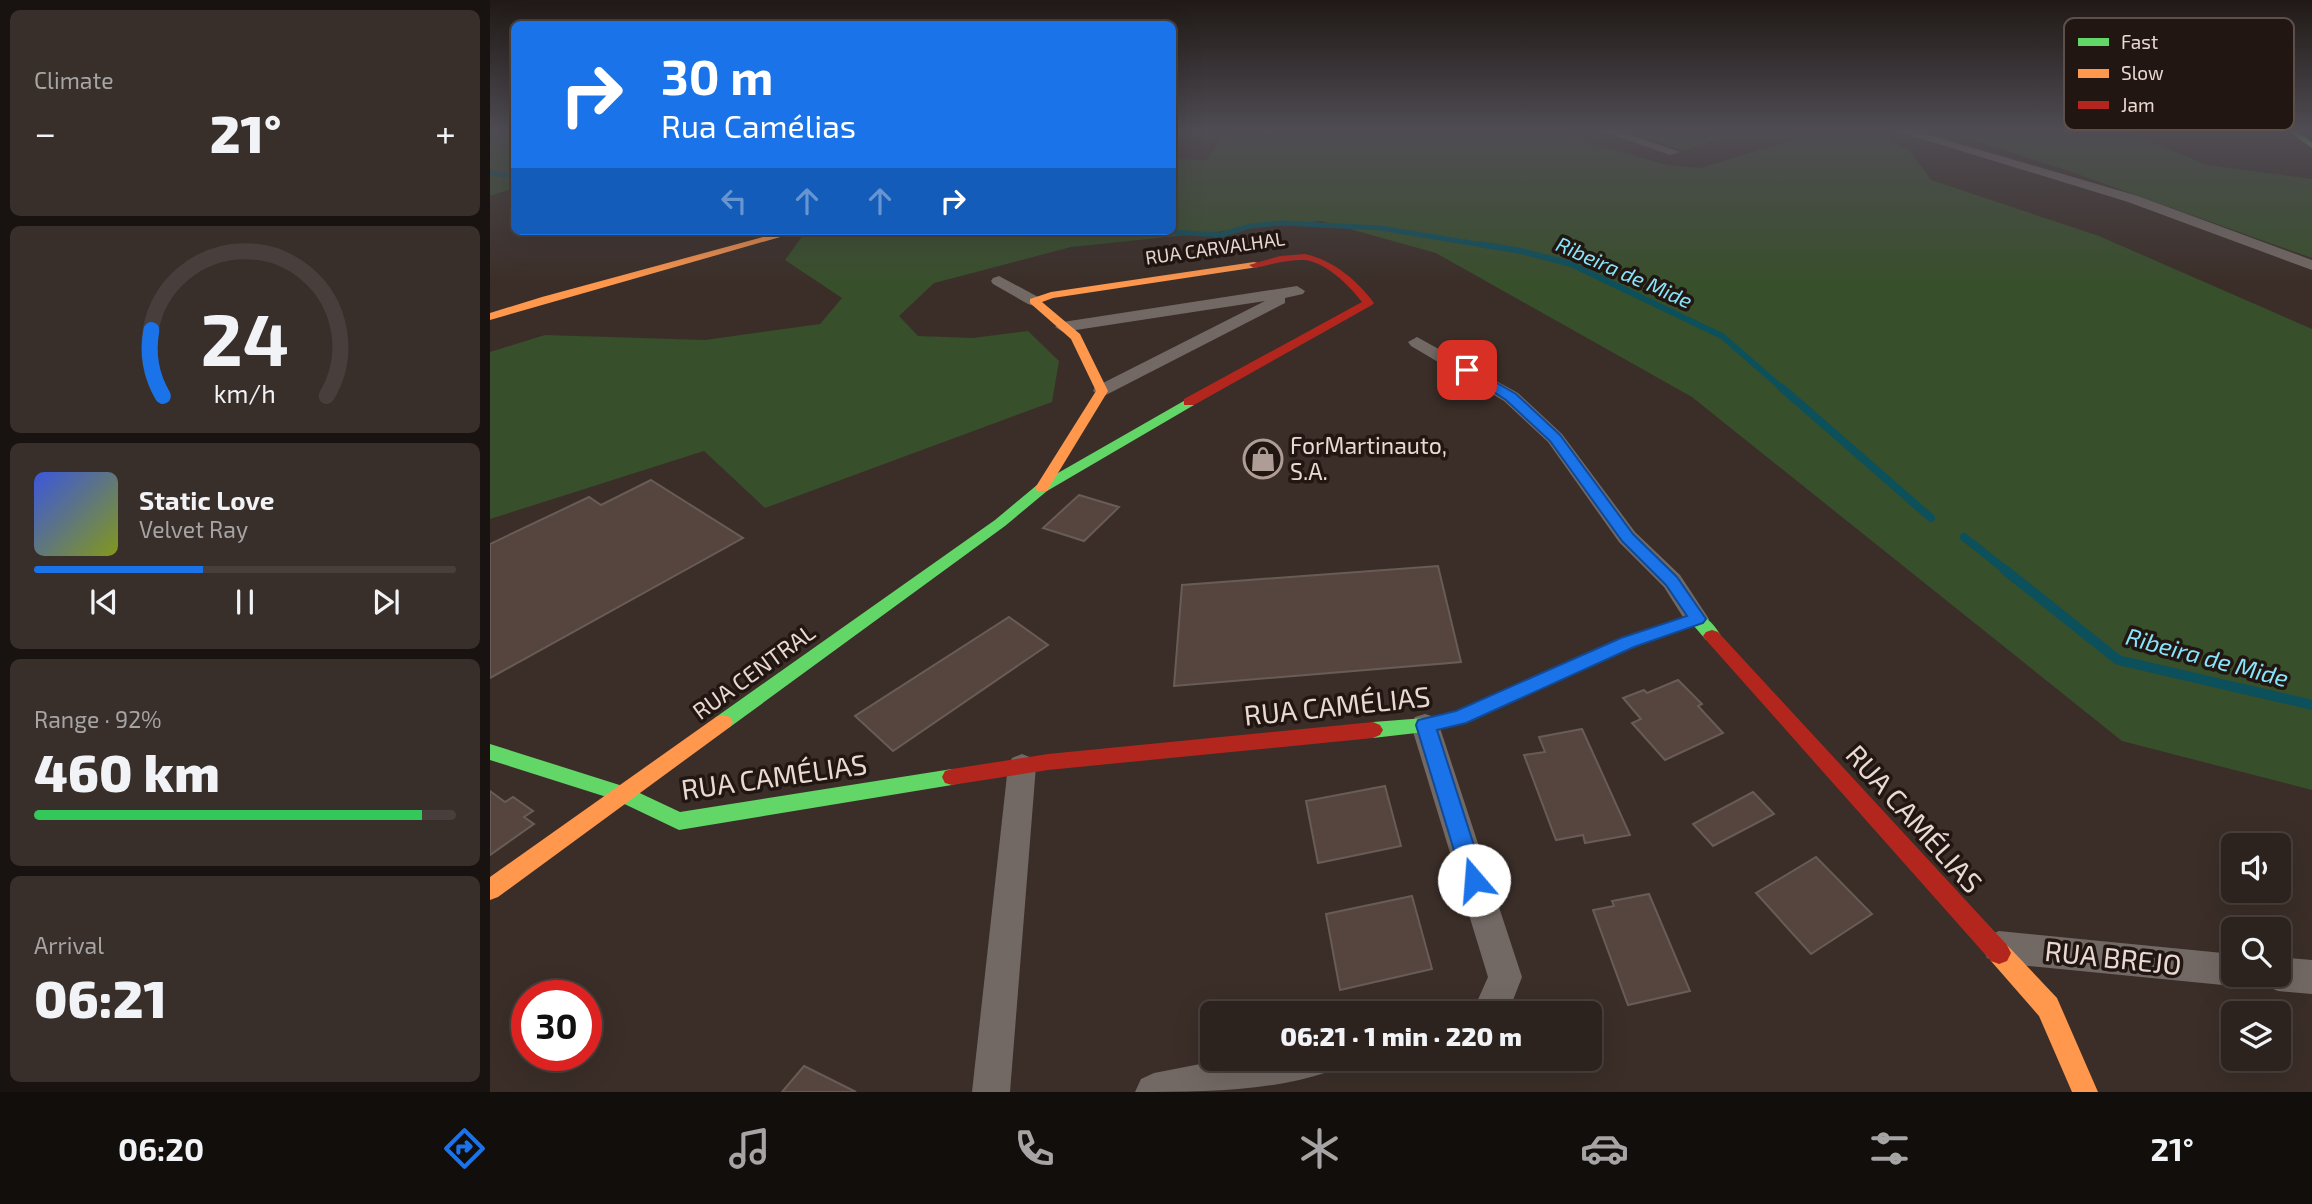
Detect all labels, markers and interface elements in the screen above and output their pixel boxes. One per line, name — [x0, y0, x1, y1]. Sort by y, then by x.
legend — [2064, 18, 2294, 130]
text: Fast — [2121, 30, 2158, 53]
text: 30 m — [661, 46, 773, 105]
icon: right — [546, 49, 637, 140]
text: Slow — [2121, 61, 2164, 84]
text: Climate — [34, 66, 114, 94]
text: Jam — [2121, 93, 2155, 116]
text: 21° — [210, 101, 281, 163]
text: Rua Camélias — [661, 106, 856, 144]
text: − — [34, 109, 56, 155]
text: + — [435, 109, 456, 155]
icon: left — [715, 182, 753, 220]
icon: ahead — [788, 182, 826, 220]
icon: ahead — [861, 182, 899, 220]
icon: right — [934, 182, 972, 220]
street label: RUA CARVALHAL — [1144, 226, 1287, 269]
water label: Ribeira de Mide — [1553, 230, 1697, 313]
text: 24 — [201, 293, 289, 381]
pin — [1437, 340, 1497, 400]
icon: arrive — [1448, 351, 1486, 389]
text: km/h — [214, 377, 276, 407]
place label: ForMartinauto, S.A. — [1290, 431, 1447, 485]
shop icon: ForMartinauto, S.A. — [1242, 438, 1284, 480]
text: Static Love — [139, 484, 275, 515]
text: Velvet Ray — [139, 515, 248, 543]
icon: previous — [85, 583, 123, 621]
icon: pause — [226, 583, 264, 621]
icon: next — [367, 583, 405, 621]
street label: RUA CENTRAL — [687, 617, 820, 725]
water label: Ribeira de Mide — [2123, 621, 2292, 692]
street label: RUA CAMÉLIAS — [1242, 678, 1432, 732]
text: Range · 92% — [34, 705, 162, 733]
street label: RUA CAMÉLIAS — [1839, 737, 1990, 899]
text: 460 km — [34, 740, 220, 802]
street label: RUA CAMÉLIAS — [679, 746, 869, 806]
map controls — [2221, 833, 2291, 1071]
button: sound — [2221, 833, 2291, 903]
position arrow — [1437, 843, 1511, 917]
button: search — [2221, 917, 2291, 987]
text: Arrival — [34, 931, 104, 959]
street label: RUA BREJO — [2043, 933, 2183, 981]
text: 06:21 — [34, 966, 167, 1028]
speed limit sign: 30 — [511, 980, 602, 1071]
button: layers — [2221, 1001, 2291, 1071]
text: 06:21 · 1 min · 220 m — [1280, 1020, 1522, 1051]
icon: directions — [440, 1124, 489, 1173]
icon: music — [725, 1124, 774, 1173]
icon: phone — [1010, 1124, 1059, 1173]
icon: climate — [1295, 1124, 1344, 1173]
icon: car — [1580, 1124, 1629, 1173]
icon: filters — [1865, 1124, 1914, 1173]
text: 06:20 — [118, 1129, 204, 1167]
text: 21° — [2150, 1129, 2194, 1167]

